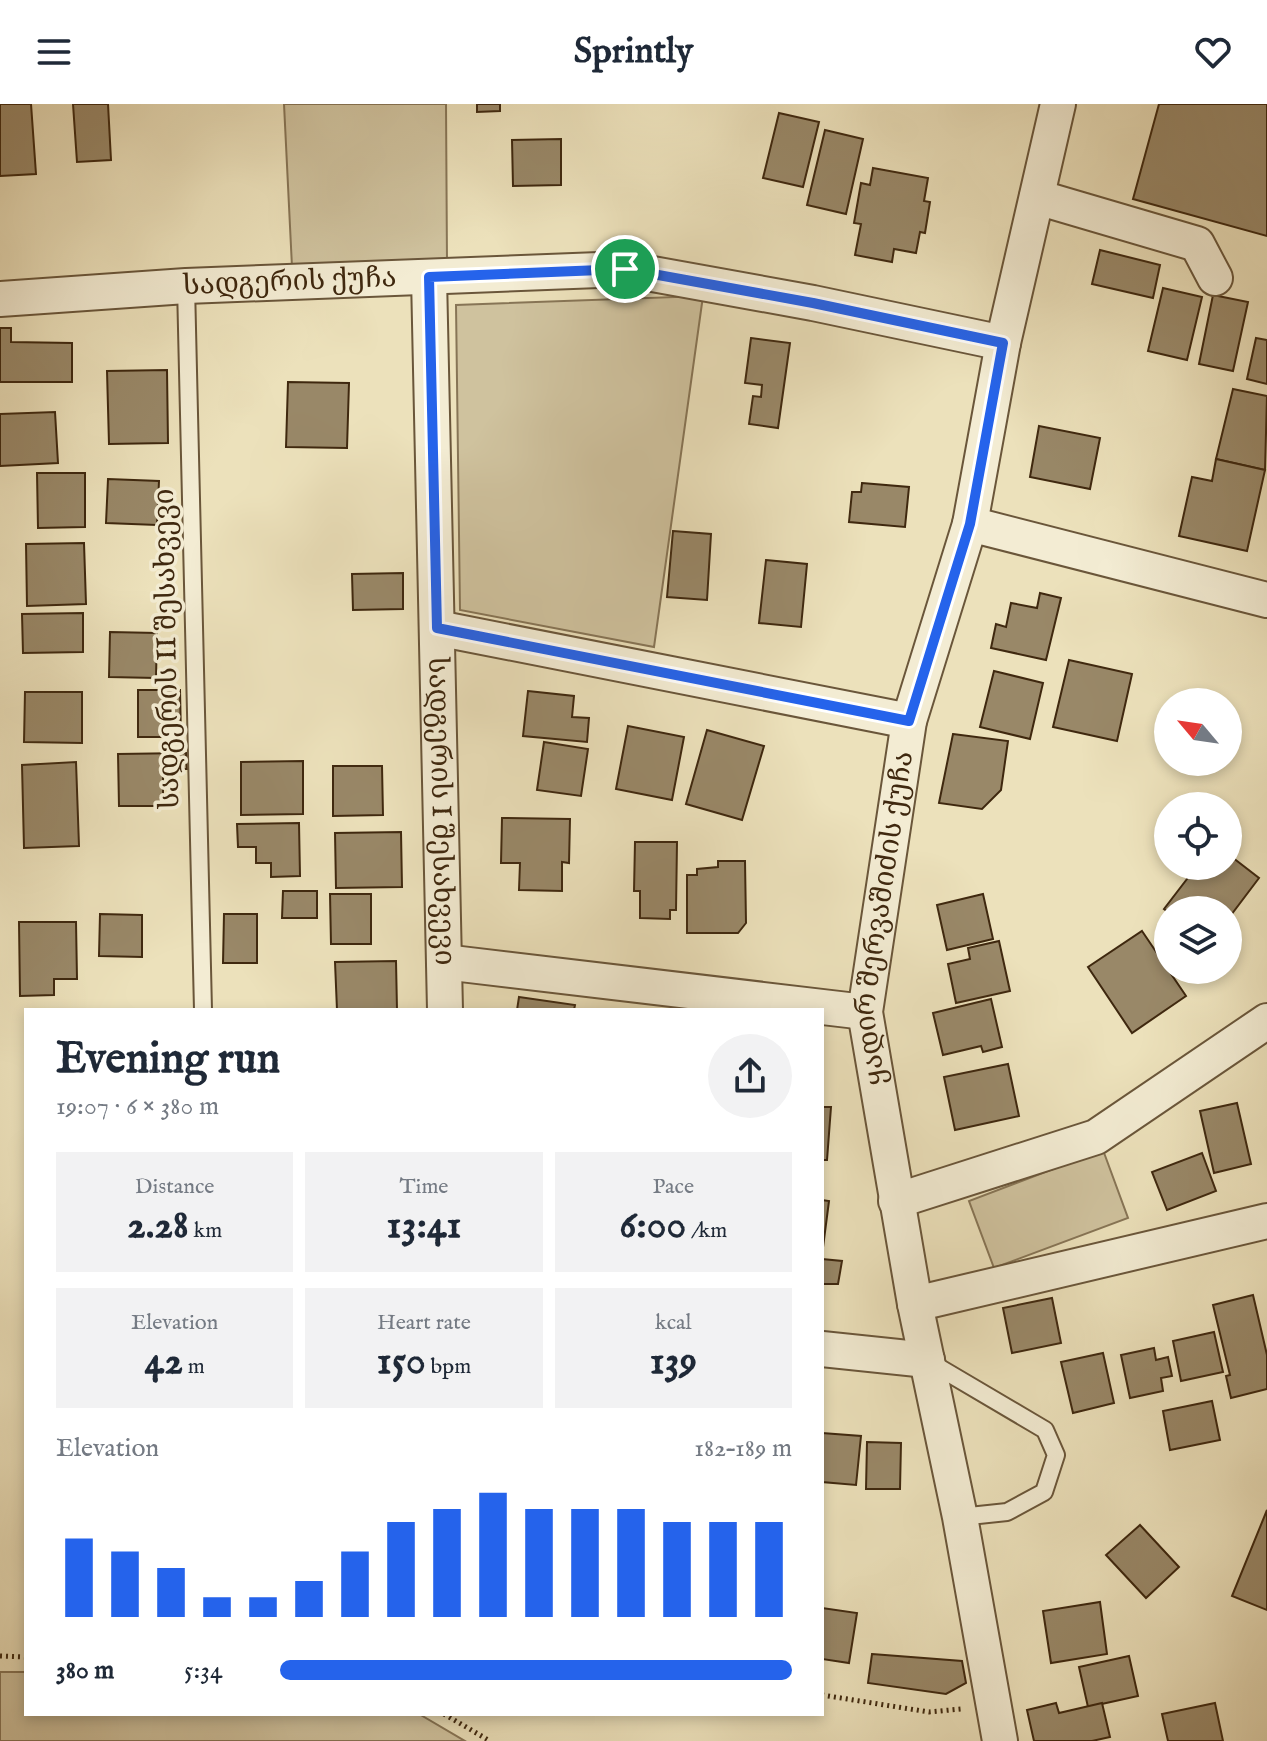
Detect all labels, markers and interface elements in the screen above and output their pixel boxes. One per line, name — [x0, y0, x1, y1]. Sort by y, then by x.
text: Sprintly — [574, 29, 693, 75]
icon: menu — [32, 30, 76, 74]
icon: heart — [1191, 30, 1235, 74]
pin — [591, 235, 659, 303]
icon: arrive — [603, 247, 647, 291]
street label: სადგერის ქუჩა — [182, 260, 397, 304]
street label: სადგერის II შესახვევი — [148, 488, 188, 810]
street label: სადგერის I შესახვევი — [420, 656, 462, 966]
north arrow — [1154, 688, 1242, 776]
map controls — [1154, 688, 1242, 984]
street label: ყადირ შერვაშიძის ქუჩა — [847, 749, 922, 1088]
button: locate — [1154, 792, 1242, 880]
button: layers — [1154, 896, 1242, 984]
text: Evening run — [56, 1032, 280, 1088]
button: share — [708, 1034, 792, 1118]
text: 19:07 · 6 × 380 m — [56, 1090, 219, 1123]
text: Distance — [135, 1173, 214, 1201]
text: Time — [400, 1173, 448, 1201]
text: Pace — [653, 1173, 694, 1201]
text: 2.28 — [127, 1201, 189, 1252]
text: 13:41 — [387, 1201, 461, 1252]
text: 6:00 — [619, 1201, 686, 1252]
text: km — [189, 1217, 222, 1245]
text: /km — [686, 1217, 727, 1245]
text: Elevation — [131, 1309, 218, 1337]
text: Heart rate — [377, 1309, 471, 1337]
text: kcal — [655, 1309, 692, 1337]
text: 42 — [145, 1337, 183, 1388]
text: 150 — [377, 1337, 426, 1388]
text: 139 — [650, 1337, 697, 1388]
text: m — [183, 1353, 205, 1381]
text: bpm — [426, 1353, 471, 1381]
text: Elevation — [56, 1432, 159, 1465]
text: 182–189 m — [694, 1432, 792, 1465]
text: 380 m — [56, 1654, 114, 1687]
text: 5:34 — [184, 1654, 223, 1687]

